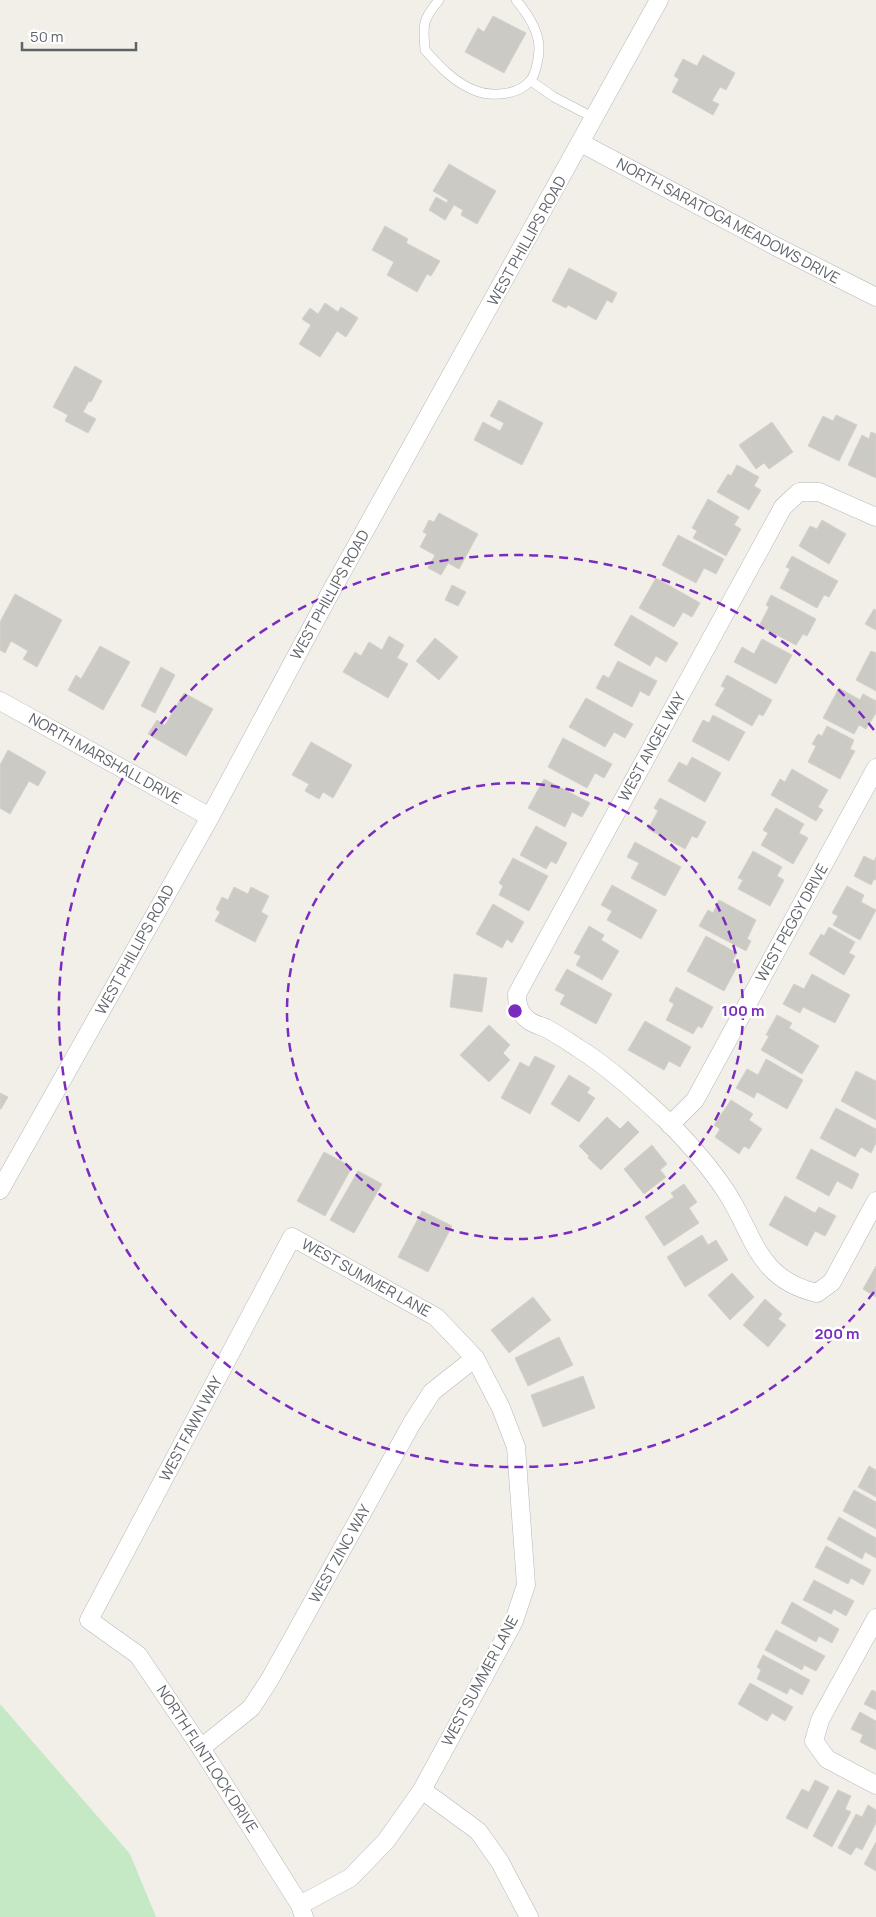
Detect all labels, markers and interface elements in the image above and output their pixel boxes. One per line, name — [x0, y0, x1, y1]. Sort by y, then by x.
scale bar — [22, 20, 136, 52]
text: 50 m — [30, 26, 64, 47]
street label: NORTH SARATOGA MEADOWS DRIVE — [613, 153, 844, 288]
street label: WEST PHILLIPS ROAD — [482, 172, 571, 309]
street label: WEST PHILLIPS ROAD — [285, 526, 374, 663]
street label: WEST ANGEL WAY — [613, 688, 691, 805]
street label: NORTH MARSHALL DRIVE — [25, 708, 185, 809]
street label: WEST PEGGY DRIVE — [750, 860, 833, 986]
street label: WEST PHILLIPS ROAD — [90, 881, 179, 1018]
text: 100 m — [722, 1000, 764, 1021]
centre of rings — [506, 1002, 524, 1020]
street label: WEST SUMMER LANE — [298, 1233, 435, 1322]
text: 200 m — [814, 1323, 860, 1344]
street label: WEST FAWN WAY — [154, 1372, 227, 1485]
street label: WEST ZINC WAY — [304, 1500, 376, 1607]
street label: WEST SUMMER LANE — [436, 1612, 523, 1750]
street label: NORTH FLINTLOCK DRIVE — [152, 1681, 263, 1837]

